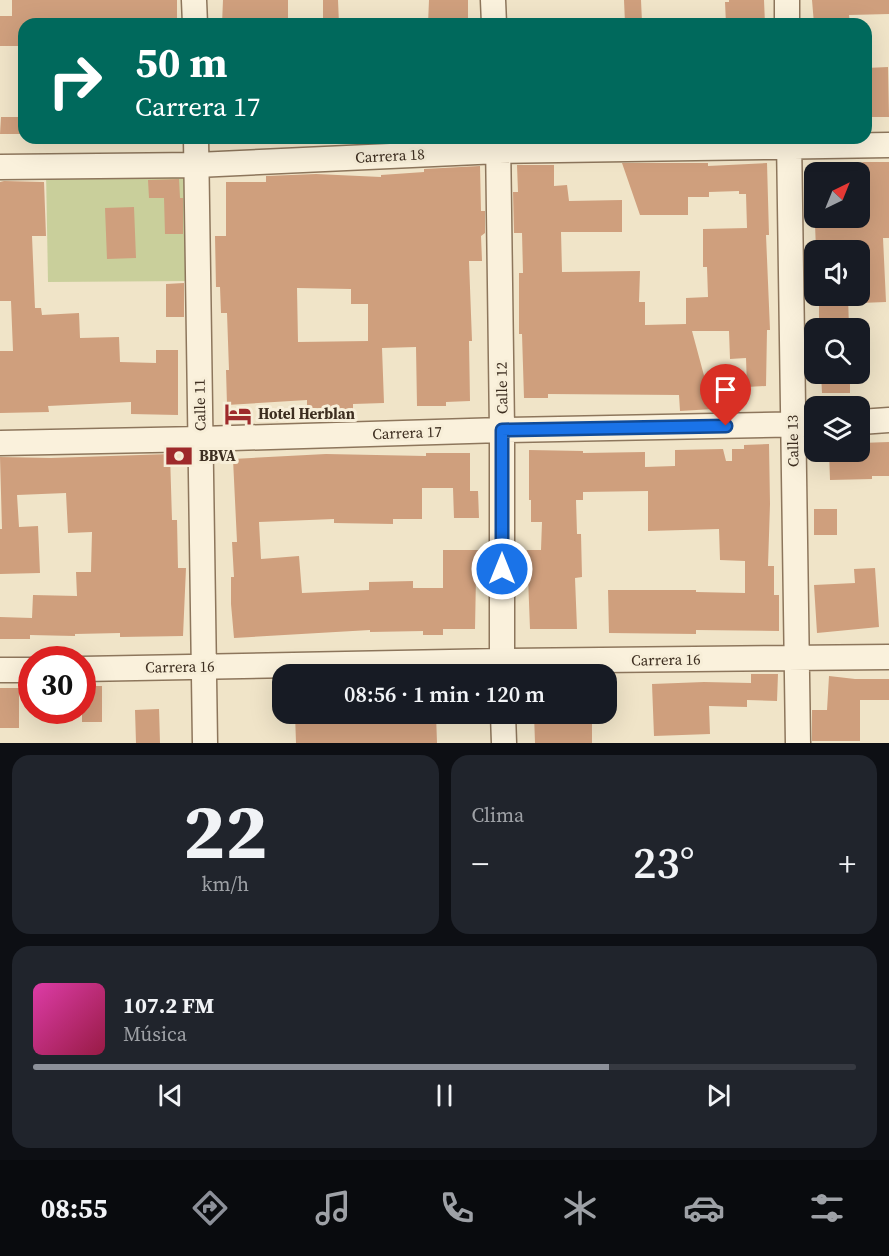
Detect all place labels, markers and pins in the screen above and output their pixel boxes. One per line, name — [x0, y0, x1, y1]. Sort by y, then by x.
pin — [700, 364, 751, 426]
hotel icon: Hotel Herblan — [223, 399, 253, 429]
place label: Hotel Herblan — [258, 403, 355, 424]
bank icon: BBVA — [164, 441, 194, 471]
place label: BBVA — [199, 445, 236, 466]

